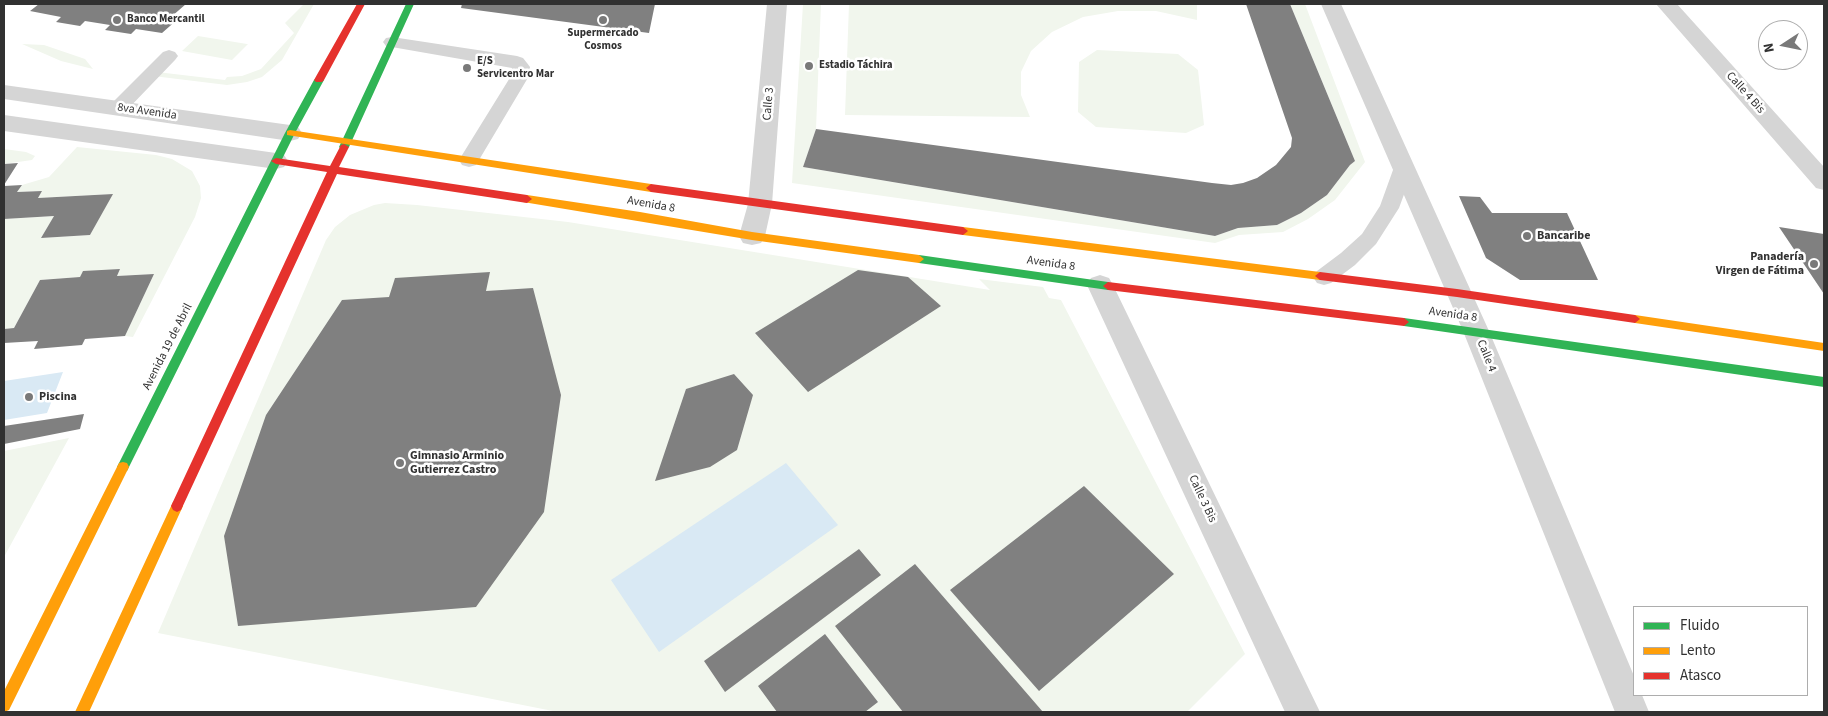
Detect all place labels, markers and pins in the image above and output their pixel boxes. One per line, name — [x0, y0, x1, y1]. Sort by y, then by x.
place label: Banco Mercantil — [127, 13, 205, 27]
marker: Banco Mercantil — [111, 14, 123, 26]
marker: Supermercado Cosmos — [597, 14, 609, 26]
place label: Supermercado Cosmos — [567, 27, 639, 53]
place label: E/S Servicentro Mar — [477, 55, 554, 81]
place label: Estadio Táchira — [819, 59, 893, 73]
marker: Estadio Táchira — [803, 60, 815, 72]
marker: E/S Servicentro Mar — [461, 62, 473, 74]
place label: Bancaribe — [1537, 229, 1590, 243]
marker: Bancaribe — [1521, 230, 1533, 242]
place label: Panadería Virgen de Fátima — [1716, 250, 1804, 278]
marker: Panadería Virgen de Fátima — [1808, 258, 1820, 270]
place label: Piscina — [39, 390, 77, 404]
marker: Piscina — [23, 391, 35, 403]
place label: Gimnasio Arminio Gutierrez Castro — [410, 449, 504, 477]
marker: Gimnasio Arminio Gutierrez Castro — [394, 457, 406, 469]

